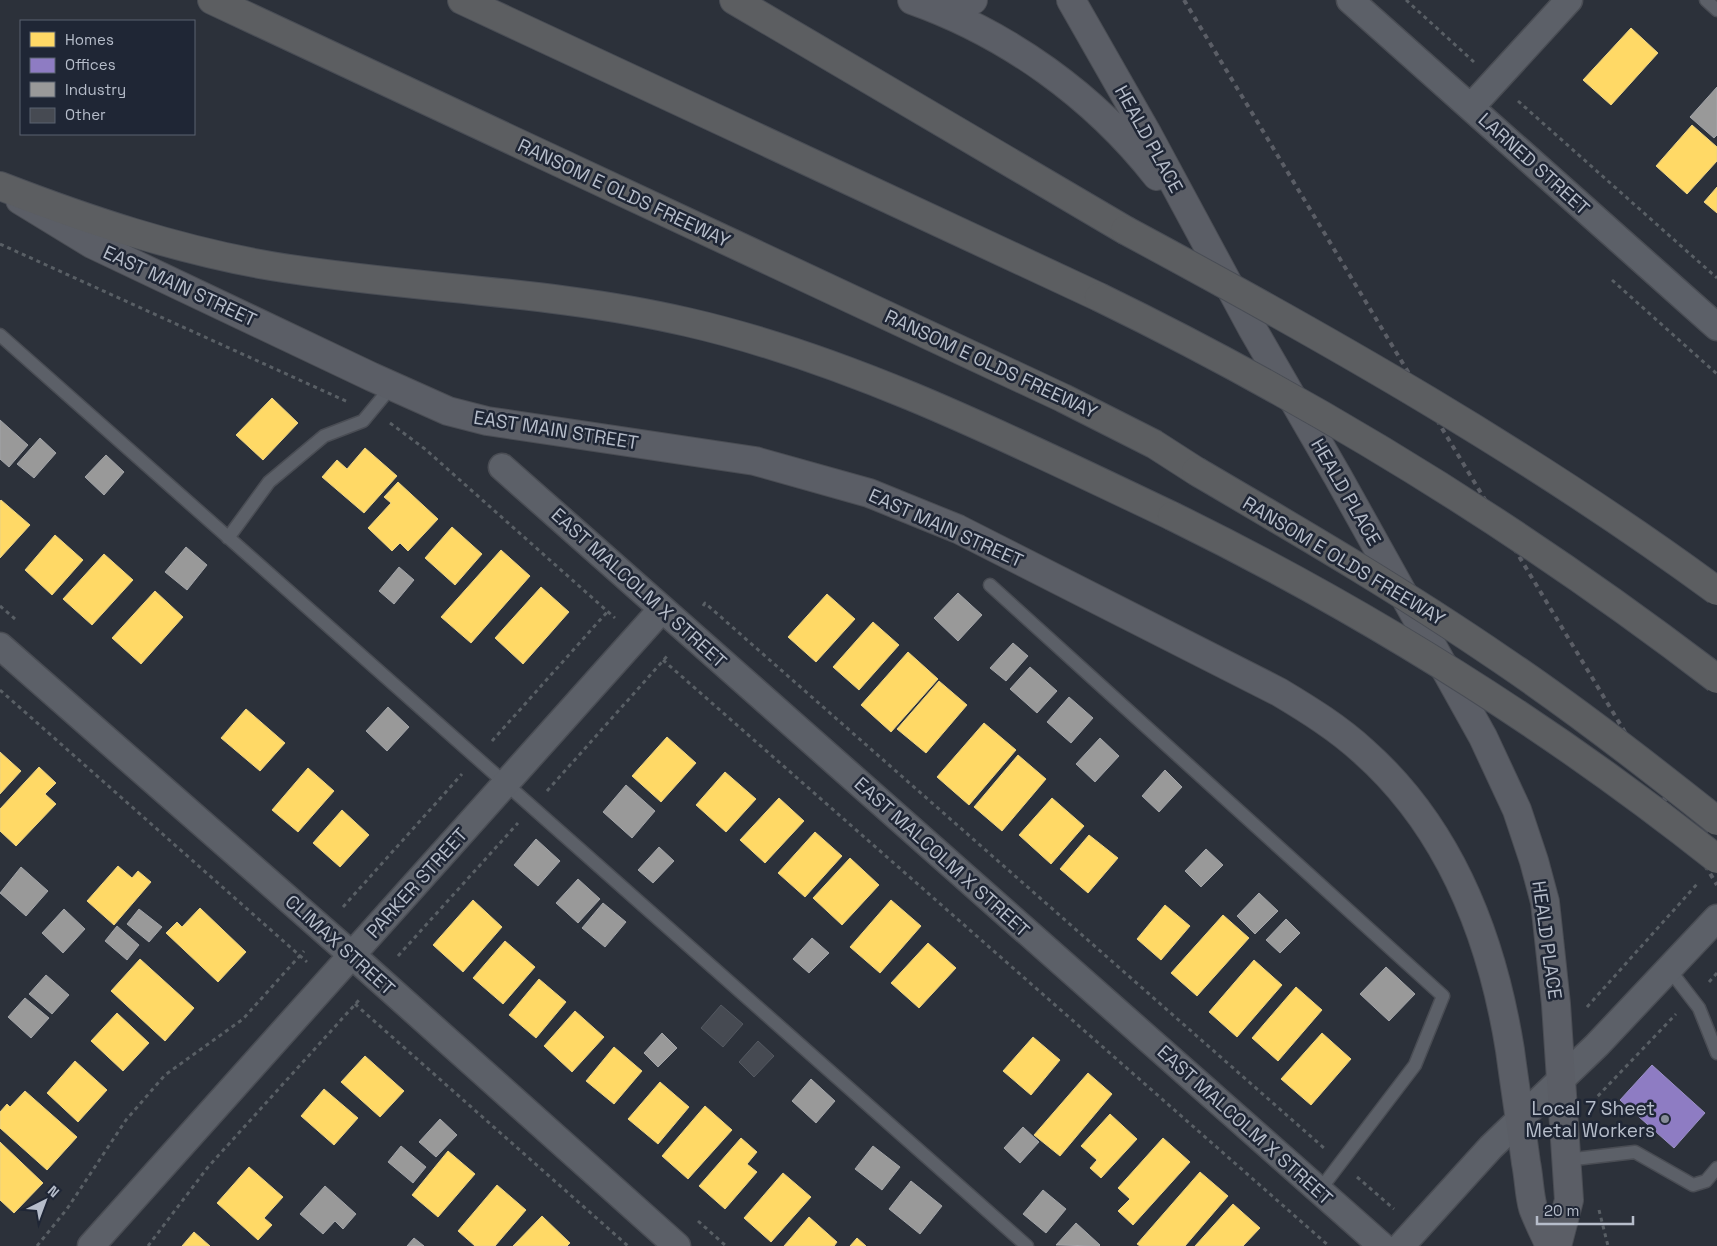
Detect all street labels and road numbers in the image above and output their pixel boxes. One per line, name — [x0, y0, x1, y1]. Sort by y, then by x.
street label: HEALD PLACE — [1109, 81, 1189, 197]
street label: LARNED STREET — [1473, 107, 1595, 221]
street label: RANSOM E OLDS FREEWAY — [514, 133, 735, 254]
street label: EAST MAIN STREET — [99, 239, 261, 333]
street label: RANSOM E OLDS FREEWAY — [881, 304, 1102, 425]
street label: EAST MAIN STREET — [472, 405, 640, 455]
street label: HEALD PLACE — [1305, 434, 1387, 550]
street label: EAST MAIN STREET — [865, 483, 1027, 573]
street label: RANSOM E OLDS FREEWAY — [1238, 491, 1450, 632]
street label: EAST MALCOLM X STREET — [546, 502, 732, 674]
street label: EAST MALCOLM X STREET — [849, 771, 1035, 943]
street label: PARKER STREET — [361, 823, 473, 943]
street label: HEALD PLACE — [1526, 879, 1568, 1001]
street label: CLIMAX STREET — [280, 889, 400, 1001]
street label: EAST MALCOLM X STREET — [1152, 1039, 1338, 1211]

